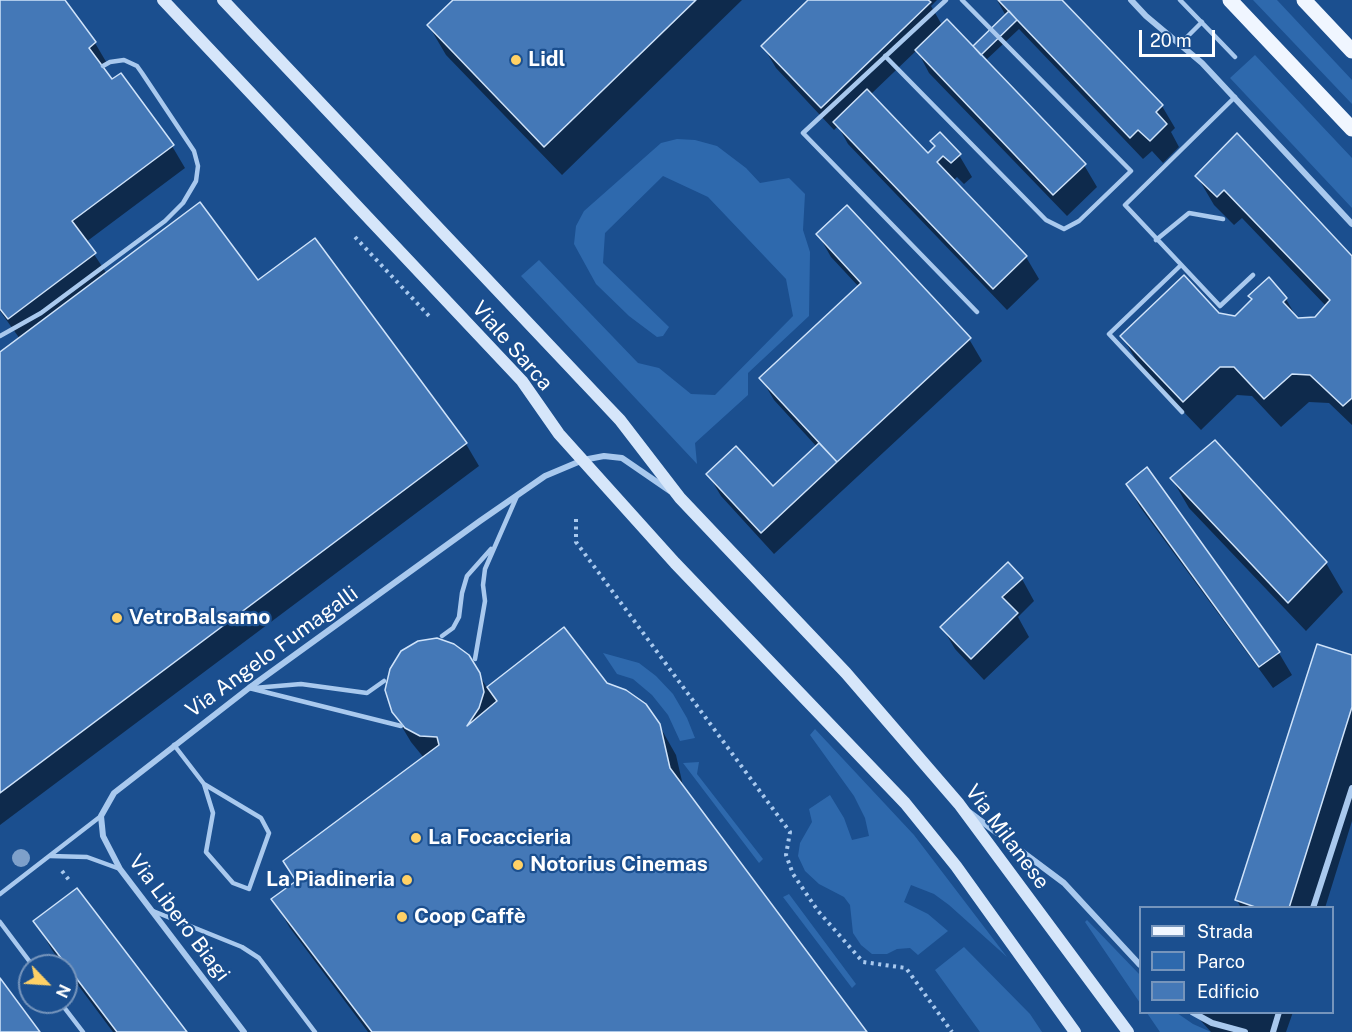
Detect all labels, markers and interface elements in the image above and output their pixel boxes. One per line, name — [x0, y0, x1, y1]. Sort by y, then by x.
scale bar — [1142, 18, 1218, 56]
text: 20 m — [1150, 30, 1192, 51]
place label: Lidl — [528, 47, 565, 73]
marker: Lidl — [509, 53, 523, 67]
street label: Viale Sarca — [466, 296, 558, 396]
street label: Via Angelo Fumagalli — [181, 581, 363, 723]
place label: VetroBalsamo — [129, 605, 270, 631]
marker: VetroBalsamo — [110, 611, 124, 625]
street label: Via Milanese — [960, 780, 1054, 894]
place label: La Focaccieria — [428, 825, 571, 851]
marker: La Focaccieria — [409, 831, 423, 845]
street label: Via Libero Biagi — [123, 850, 235, 986]
place label: Notorius Cinemas — [530, 852, 708, 878]
marker: Notorius Cinemas — [511, 858, 525, 872]
place label: La Piadineria — [266, 867, 395, 893]
marker: La Piadineria — [400, 873, 414, 887]
place label: Coop Caffè — [414, 904, 526, 930]
legend — [1139, 906, 1334, 1014]
marker: Coop Caffè — [395, 910, 409, 924]
text: Strada — [1197, 921, 1253, 942]
text: Parco — [1197, 951, 1245, 972]
north arrow — [18, 954, 78, 1014]
text: N — [52, 981, 74, 1001]
text: Edificio — [1197, 981, 1259, 1002]

